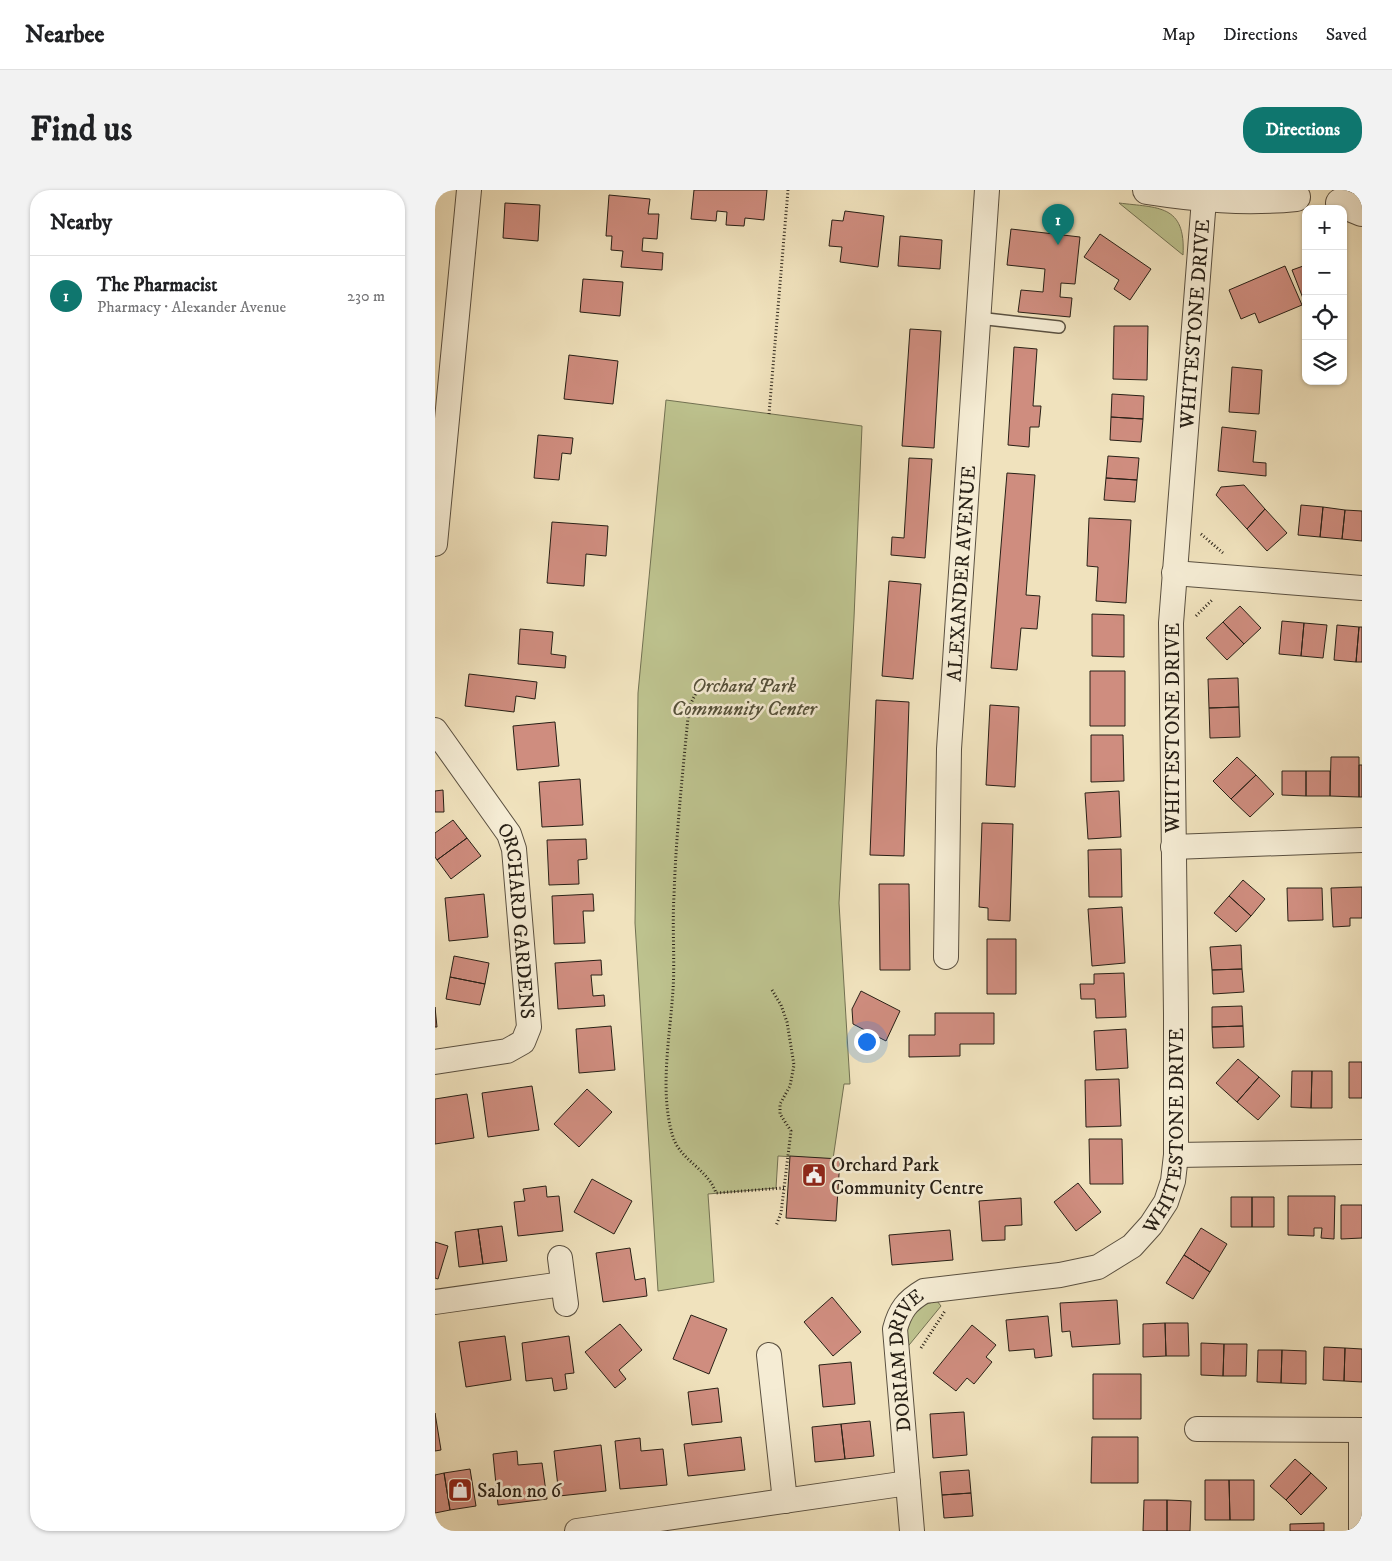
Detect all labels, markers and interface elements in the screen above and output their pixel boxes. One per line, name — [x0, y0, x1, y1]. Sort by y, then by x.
text: Nearbee — [25, 20, 104, 50]
text: Map — [1162, 24, 1195, 46]
text: Directions — [1223, 24, 1298, 46]
text: Saved — [1326, 24, 1367, 46]
button: Directions — [1243, 107, 1362, 153]
text: Find us — [30, 108, 132, 152]
pin: 1 — [1042, 204, 1074, 245]
map controls — [1302, 205, 1347, 385]
button: + — [1302, 205, 1347, 250]
text: Nearby — [50, 210, 112, 236]
street label: WHITESTONE DRIVE — [1175, 218, 1216, 431]
button: − — [1302, 250, 1347, 295]
text: The Pharmacist — [97, 274, 217, 297]
text: 1 — [63, 286, 69, 306]
text: 230 m — [347, 286, 385, 306]
button: locate — [1302, 295, 1347, 340]
text: Pharmacy · Alexander Avenue — [97, 297, 286, 317]
button: layers — [1302, 340, 1347, 385]
street label: ALEXANDER AVENUE — [943, 465, 982, 682]
street label: WHITESTONE DRIVE — [1161, 623, 1186, 834]
park label: Orchard Park Community Center — [672, 674, 818, 722]
street label: ORCHARD GARDENS — [491, 818, 539, 1020]
street label: WHITESTONE DRIVE — [1137, 1028, 1190, 1240]
your location — [854, 1029, 880, 1055]
place label: Orchard Park Community Centre — [831, 1153, 983, 1201]
public building icon: Orchard Park Community Centre — [801, 1162, 827, 1188]
street label: DORIAM DRIVE — [884, 1284, 929, 1433]
shop icon: Salon no 6 — [447, 1477, 473, 1503]
place label: Salon no 6 — [477, 1479, 562, 1504]

